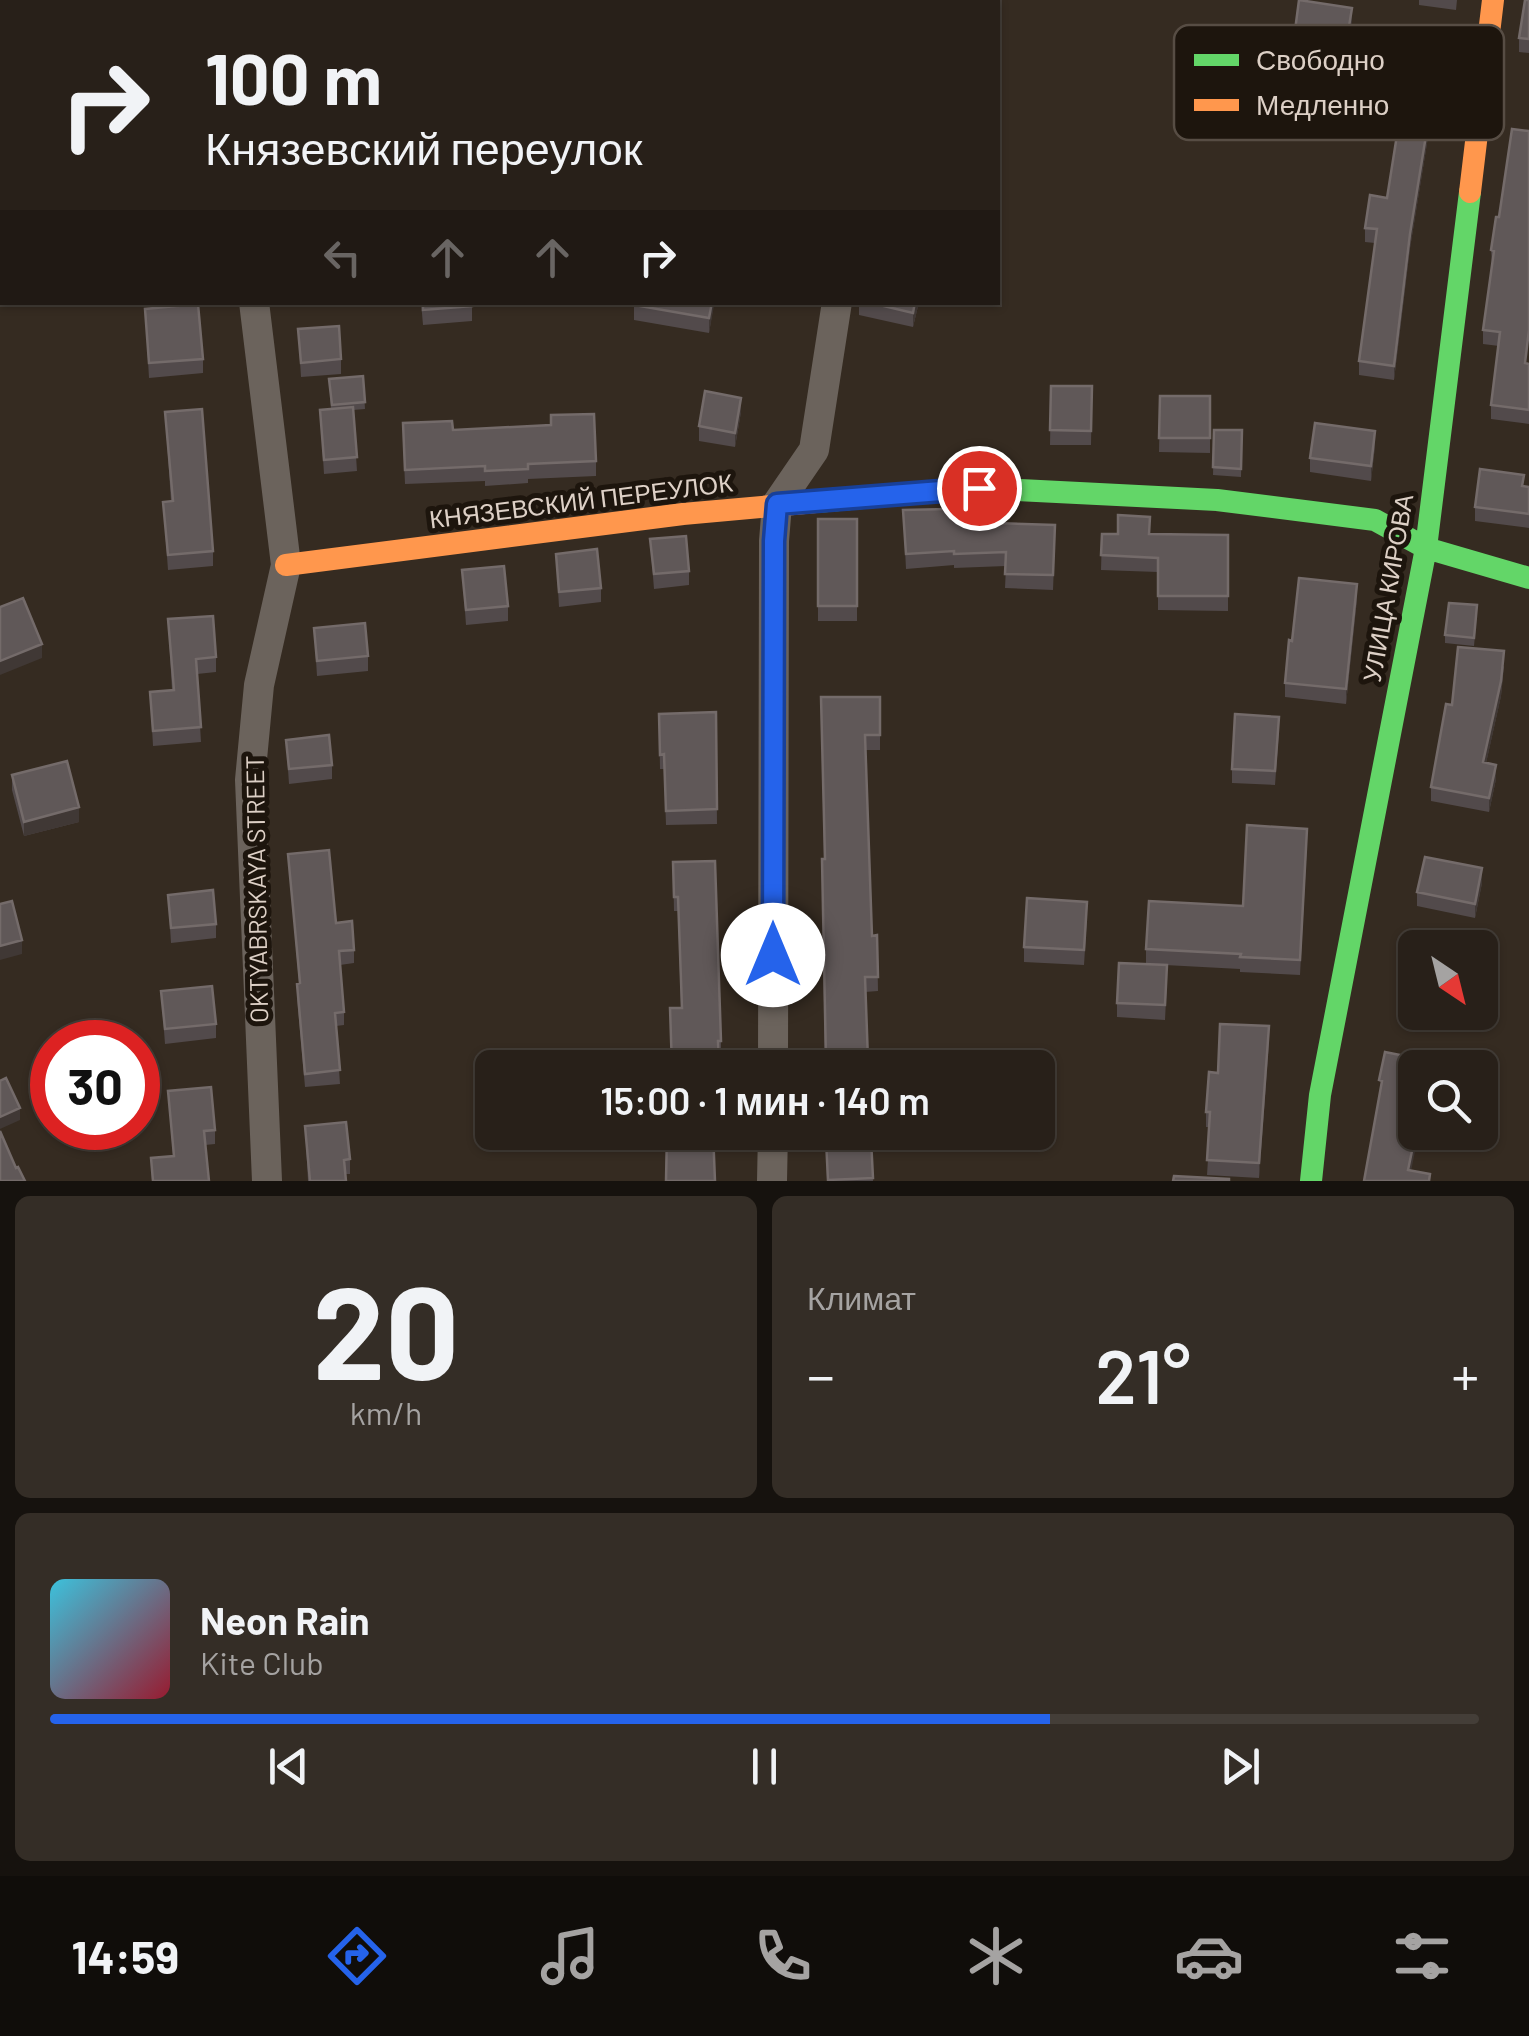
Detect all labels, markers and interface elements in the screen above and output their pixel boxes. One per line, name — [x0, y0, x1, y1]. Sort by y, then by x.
legend — [1174, 25, 1504, 140]
text: 100 m — [205, 35, 382, 119]
icon: right — [40, 40, 170, 170]
text: Свободно — [1256, 42, 1385, 76]
text: Медленно — [1256, 87, 1389, 121]
text: Князевский переулок — [205, 120, 642, 174]
icon: left — [315, 230, 370, 285]
icon: ahead — [420, 230, 475, 285]
icon: ahead — [525, 230, 580, 285]
icon: right — [630, 230, 685, 285]
pin — [937, 446, 1022, 531]
icon: arrive — [952, 461, 1007, 516]
street label: КНЯЗЕВСКИЙ ПЕРЕУЛОК — [428, 466, 735, 533]
street label: УЛИЦА КИРОВА — [1356, 491, 1418, 684]
street label: OKTYABRSKAYA STREET — [239, 755, 273, 1023]
position arrow — [721, 903, 825, 1007]
north arrow — [1398, 930, 1498, 1030]
map controls — [1398, 930, 1498, 1150]
speed limit sign: 30 — [30, 1020, 160, 1150]
button: search — [1398, 1050, 1498, 1150]
text: 15:00 · 1 мин · 140 m — [600, 1077, 930, 1123]
text: 20 — [313, 1250, 459, 1406]
text: Климат — [807, 1278, 916, 1316]
text: 21° — [1095, 1329, 1191, 1419]
text: − — [807, 1341, 835, 1407]
text: + — [1451, 1341, 1479, 1407]
text: km/h — [350, 1393, 422, 1431]
text: Neon Rain — [200, 1597, 369, 1643]
text: Kite Club — [200, 1643, 324, 1681]
icon: previous — [261, 1739, 316, 1794]
icon: pause — [737, 1739, 792, 1794]
icon: next — [1213, 1739, 1268, 1794]
icon: directions — [322, 1921, 392, 1991]
icon: music — [535, 1921, 605, 1991]
icon: phone — [748, 1921, 818, 1991]
icon: climate — [961, 1921, 1031, 1991]
icon: car — [1174, 1921, 1244, 1991]
icon: filters — [1387, 1921, 1457, 1991]
text: 14:59 — [72, 1929, 179, 1983]

